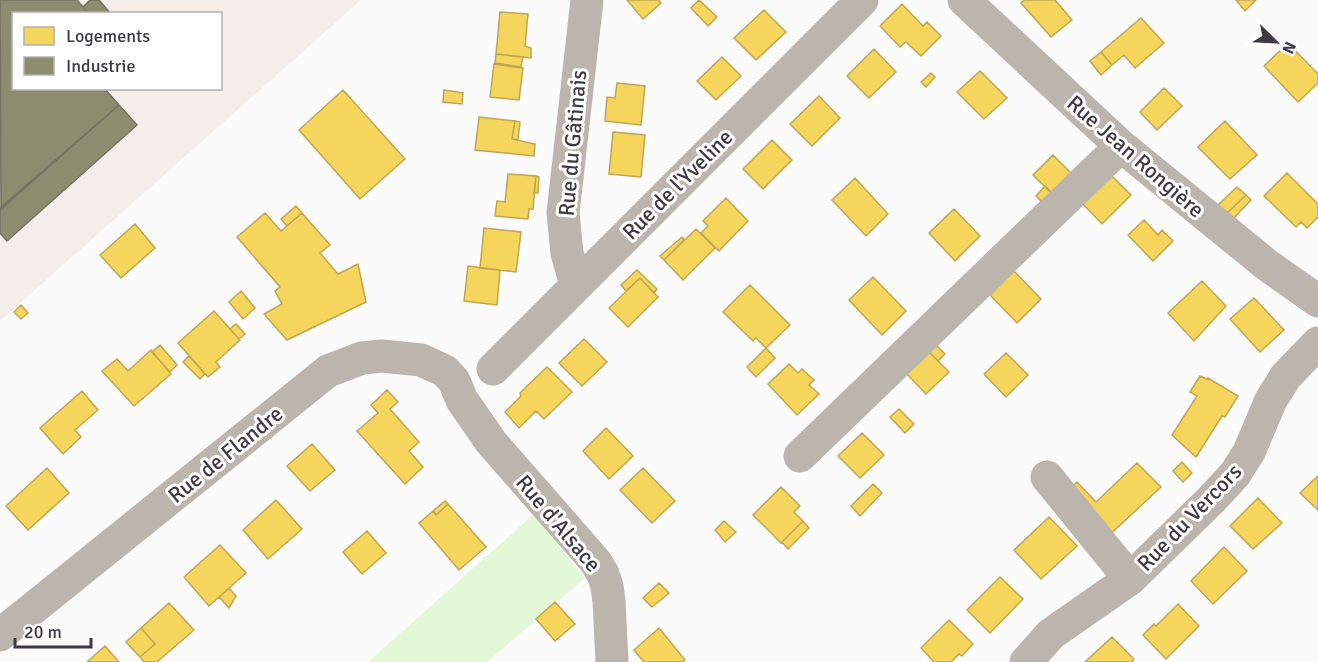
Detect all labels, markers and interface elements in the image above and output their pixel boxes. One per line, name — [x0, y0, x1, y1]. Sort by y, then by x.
legend — [12, 12, 222, 90]
north arrow — [1246, 12, 1306, 72]
text: Logements — [66, 25, 150, 47]
text: N — [1277, 39, 1300, 57]
text: Industrie — [66, 55, 136, 77]
street label: Rue du Gâtinais — [553, 69, 592, 217]
street label: Rue Jean Rongière — [1062, 89, 1210, 223]
street label: Rue de l'Yveline — [617, 124, 738, 245]
street label: Rue de Flandre — [163, 400, 288, 509]
street label: Rue du Vercors — [1131, 458, 1247, 577]
street label: Rue d'Alsace — [510, 469, 607, 577]
scale bar — [15, 611, 92, 649]
text: 20 m — [24, 621, 62, 643]

